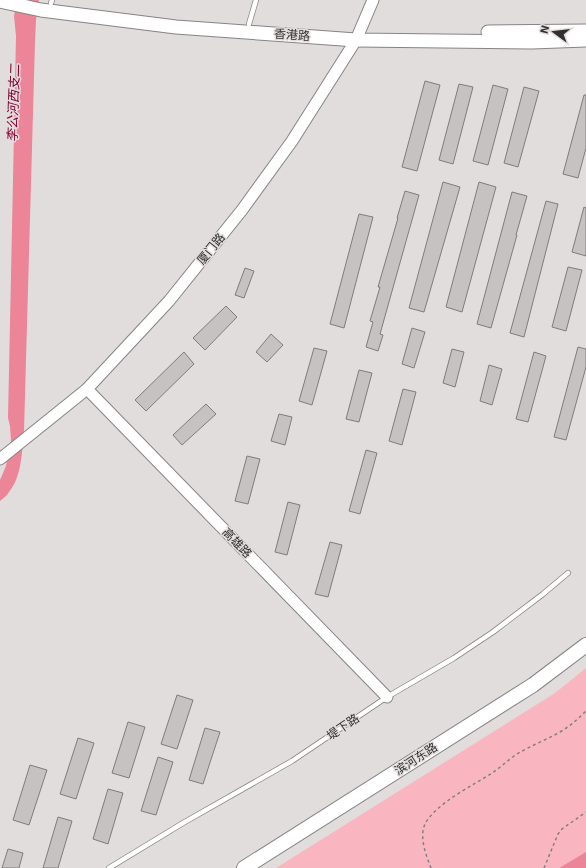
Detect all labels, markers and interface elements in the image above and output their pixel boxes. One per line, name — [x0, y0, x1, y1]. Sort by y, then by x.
north arrow — [534, 12, 574, 52]
text: N — [537, 24, 551, 35]
street label: 香港路 — [274, 26, 311, 42]
water label: 李公河西支二 — [4, 63, 22, 142]
street label: 厦门路 — [193, 230, 227, 267]
street label: 高雄路 — [220, 524, 255, 560]
street label: 堤下路 — [324, 710, 361, 742]
street label: 滨河东路 — [392, 739, 439, 777]

